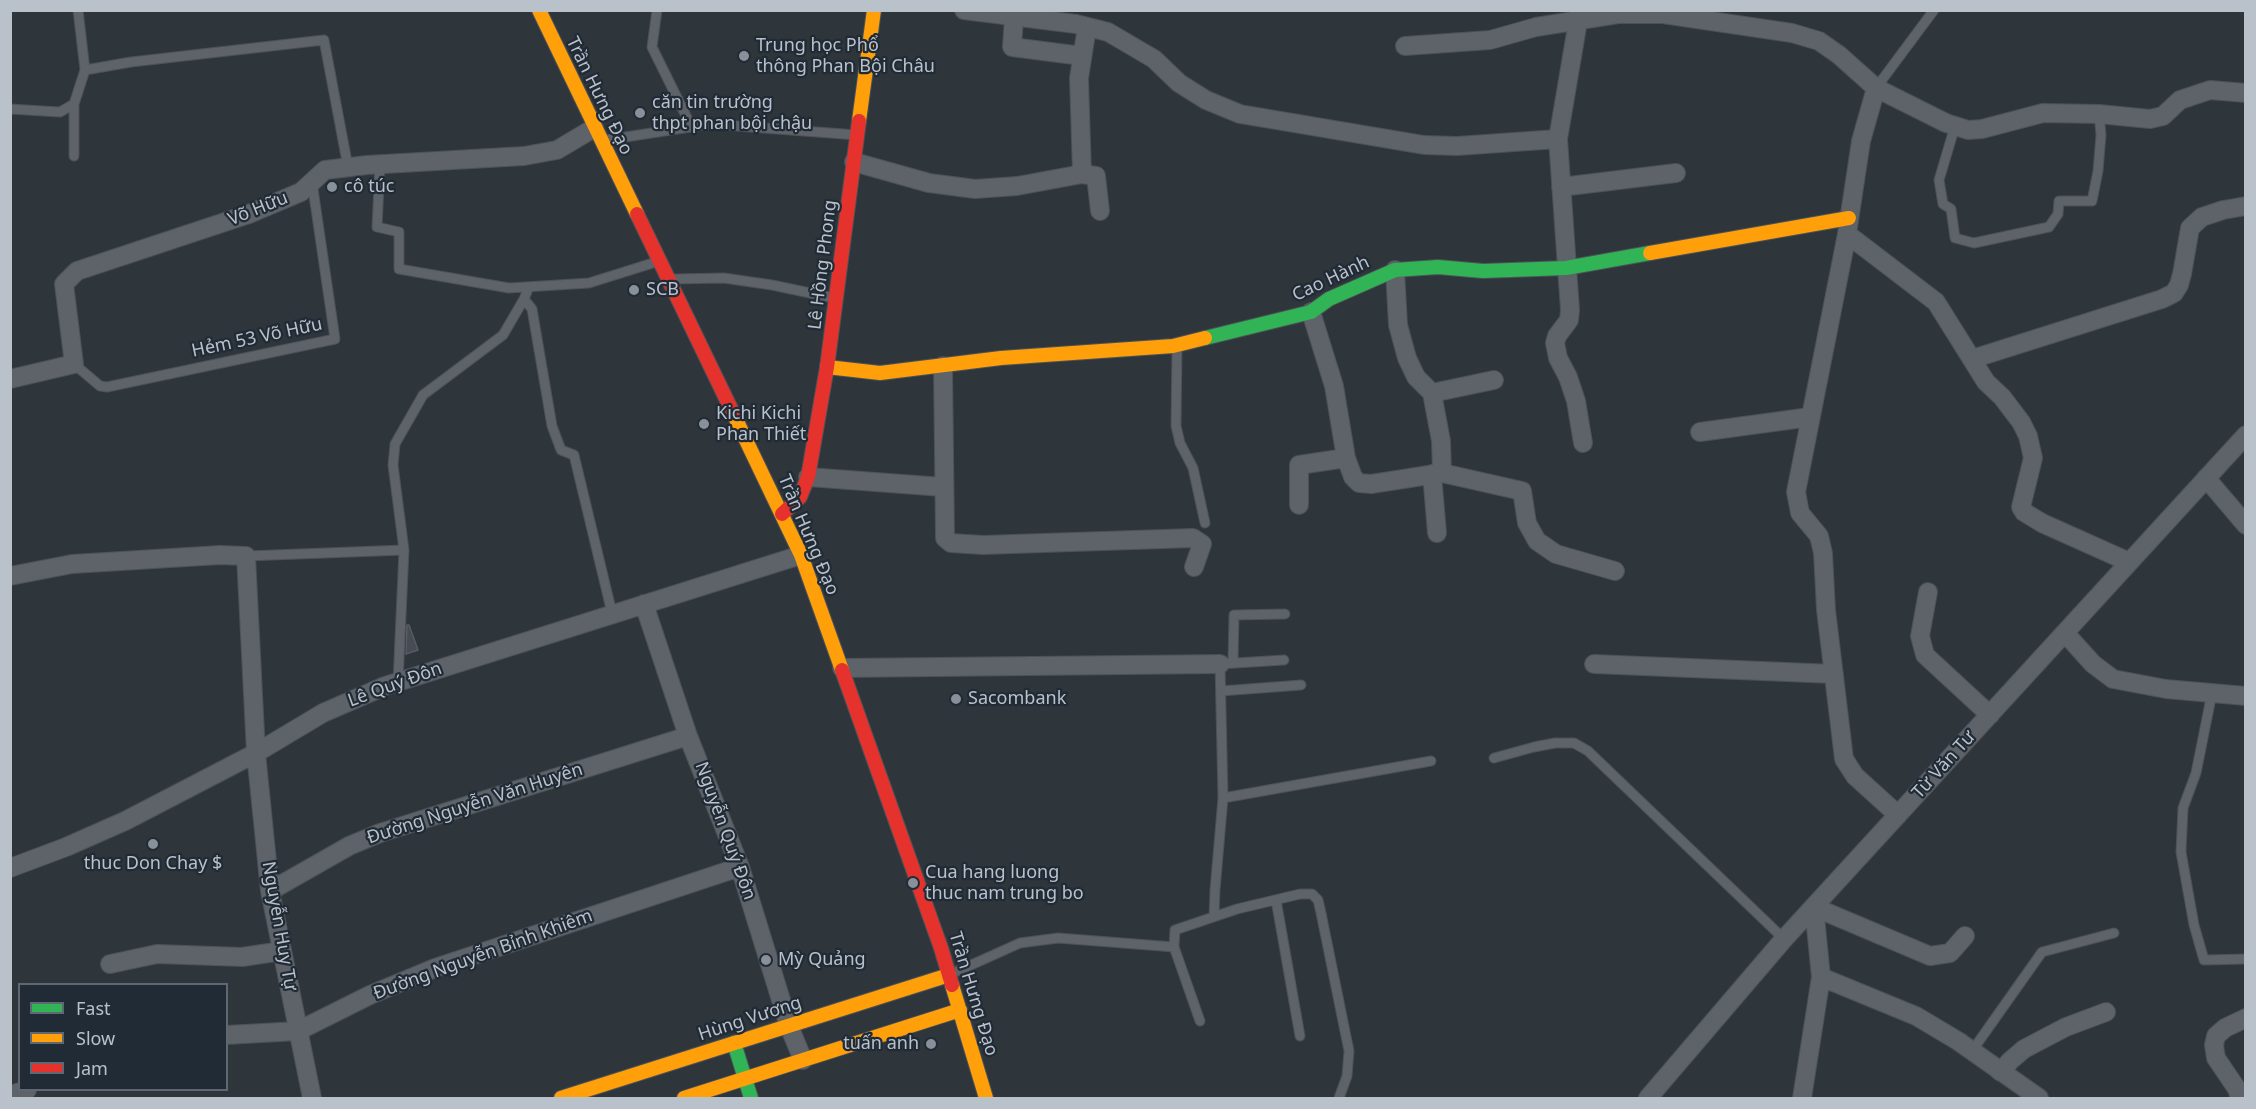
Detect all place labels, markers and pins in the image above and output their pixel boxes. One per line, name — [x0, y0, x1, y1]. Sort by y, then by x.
place label: Trung học Phổ thông Phan Bội Châu — [756, 35, 935, 78]
marker: Trung học Phổ thông Phan Bội Châu — [737, 49, 751, 63]
place label: căn tin trường thpt phan bội chậu — [652, 92, 812, 134]
marker: căn tin trường thpt phan bội chậu — [633, 106, 647, 120]
place label: cô túc — [344, 176, 394, 198]
marker: cô túc — [325, 180, 339, 194]
place label: SCB — [646, 279, 679, 301]
marker: SCB — [627, 283, 641, 297]
place label: Kichi Kichi Phan Thiết — [716, 403, 806, 446]
marker: Kichi Kichi Phan Thiết — [697, 417, 711, 431]
place label: Sacombank — [968, 688, 1066, 710]
marker: Sacombank — [949, 692, 963, 706]
marker: thuc Don Chay $ — [146, 837, 160, 851]
place label: thuc Don Chay $ — [84, 853, 222, 875]
place label: Cua hang luong thuc nam trung bo — [925, 862, 1084, 904]
marker: Cua hang luong thuc nam trung bo — [906, 876, 920, 890]
place label: Mỳ Quảng — [778, 949, 866, 971]
marker: Mỳ Quảng — [759, 953, 773, 967]
place label: tuấn anh — [843, 1033, 919, 1055]
marker: tuấn anh — [924, 1037, 938, 1051]

